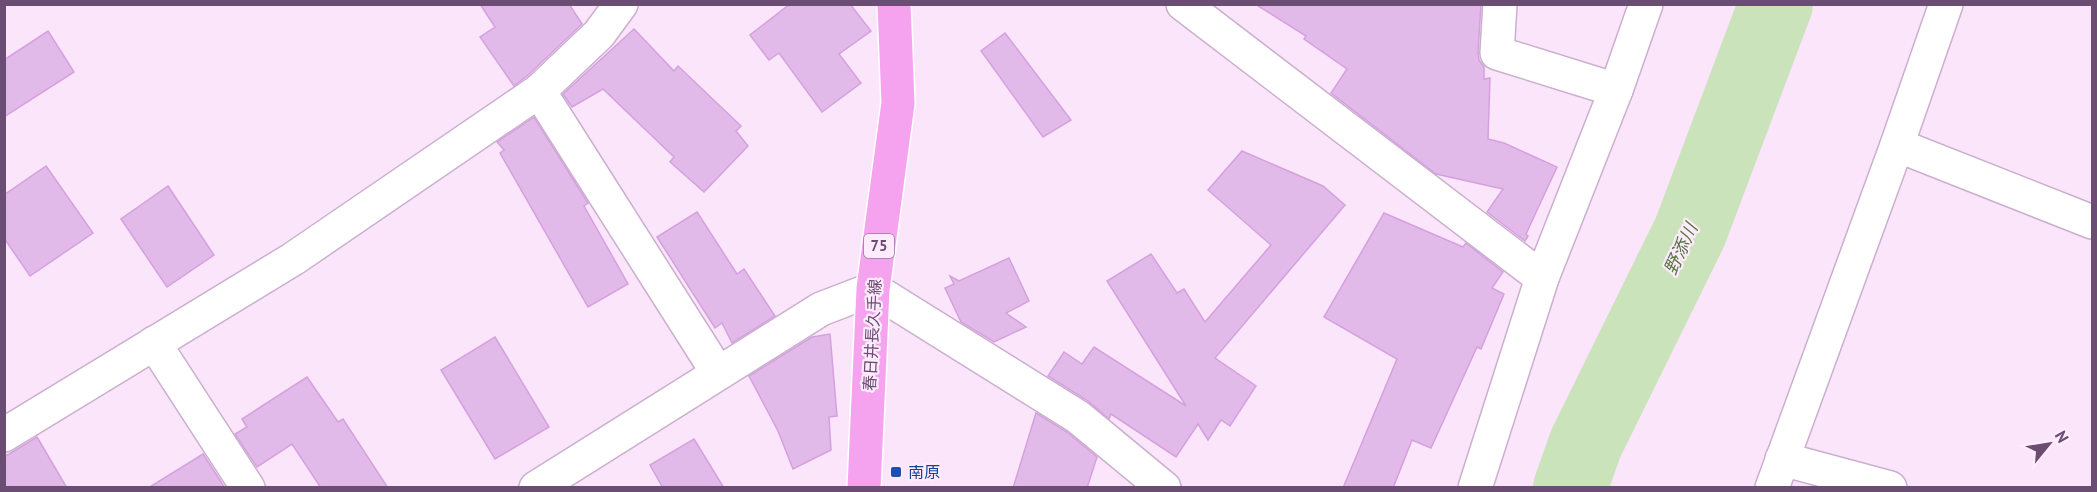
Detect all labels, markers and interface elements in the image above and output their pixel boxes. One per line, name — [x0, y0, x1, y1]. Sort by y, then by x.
water label: 野添川 — [1659, 218, 1703, 278]
road number: 75 — [864, 234, 894, 258]
street label: 春日井長久手線 — [859, 279, 885, 391]
north arrow — [2019, 414, 2079, 474]
text: N — [2051, 427, 2073, 446]
place label: 南原 — [908, 462, 940, 482]
marker: 南原 — [889, 465, 903, 479]

